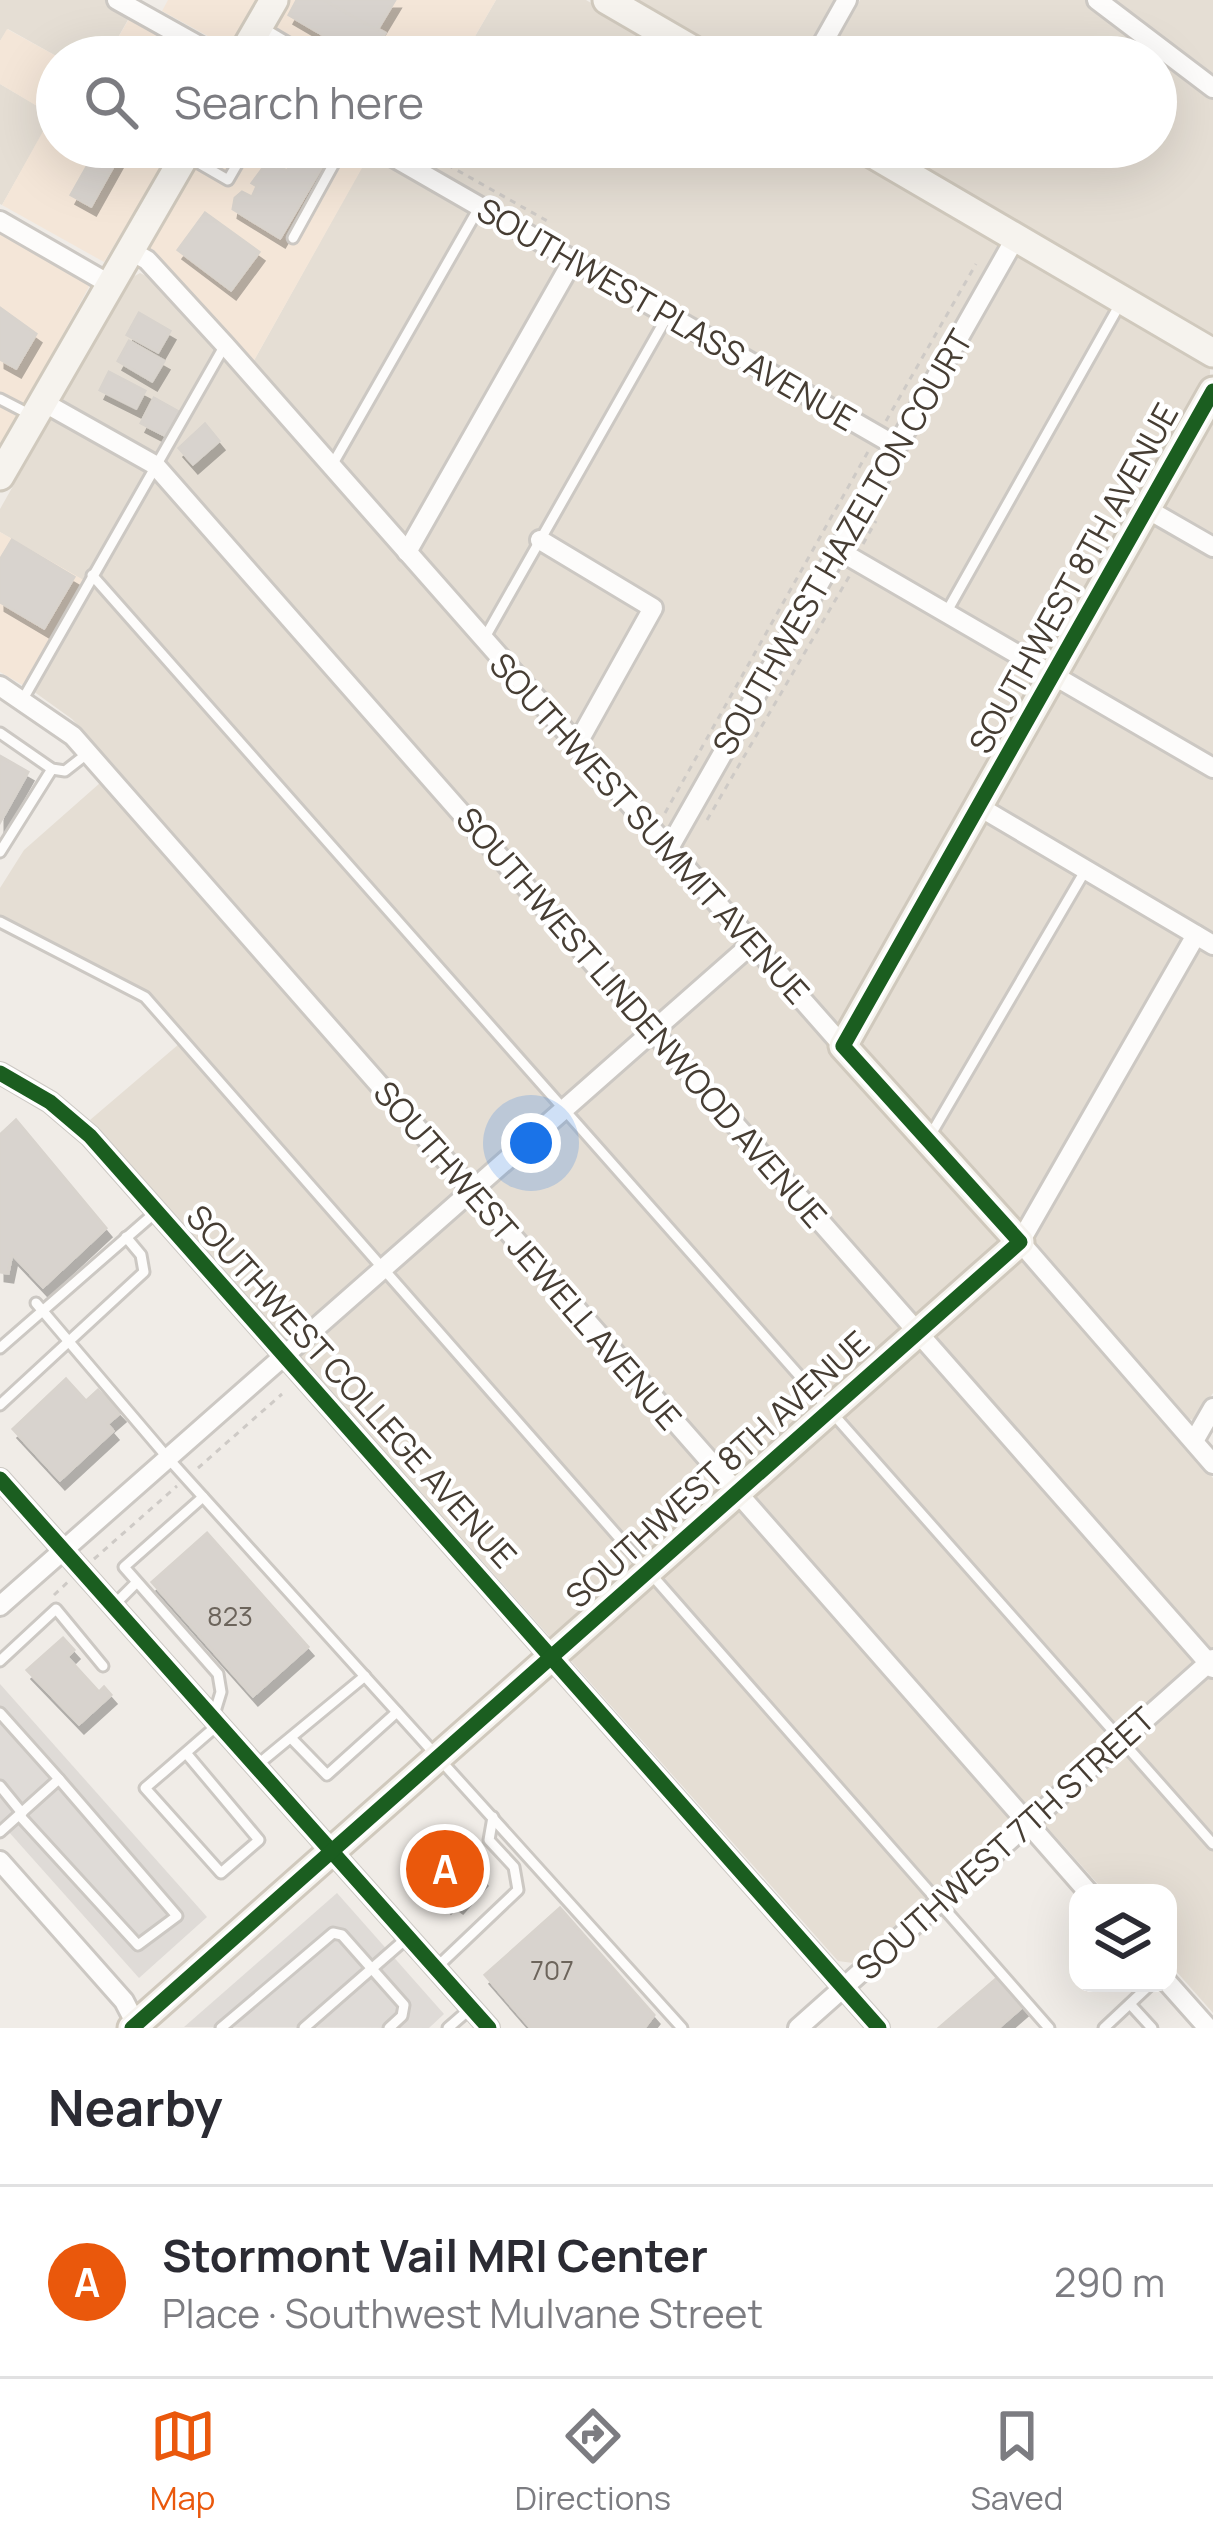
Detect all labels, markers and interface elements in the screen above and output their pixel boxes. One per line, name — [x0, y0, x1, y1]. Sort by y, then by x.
search box — [36, 36, 1177, 168]
icon: search — [78, 69, 144, 135]
text: Search here — [174, 71, 424, 133]
street label: SOUTHWEST PLASS AVENUE — [469, 187, 865, 441]
street label: SOUTHWEST HAZELTON COURT — [701, 321, 983, 763]
street label: SOUTHWEST 8TH AVENUE — [958, 395, 1188, 761]
street label: SOUTHWEST SUMMIT AVENUE — [480, 643, 820, 1013]
street label: SOUTHWEST LINDENWOOD AVENUE — [447, 797, 837, 1237]
street label: SOUTHWEST JEWELL AVENUE — [364, 1071, 692, 1439]
your location — [501, 1113, 561, 1173]
street label: SOUTHWEST COLLEGE AVENUE — [177, 1195, 527, 1577]
street label: SOUTHWEST 8TH AVENUE — [556, 1320, 878, 1618]
house number: 823 — [207, 1597, 253, 1634]
street label: SOUTHWEST 7TH STREET — [846, 1696, 1164, 1989]
pin: A — [406, 1824, 484, 1914]
map controls — [1069, 1884, 1177, 1992]
button: layers — [1069, 1884, 1177, 1992]
house number: 707 — [530, 1951, 574, 1988]
text: Nearby — [48, 2072, 223, 2141]
text: Stormont Vail MRI Center — [162, 2224, 708, 2286]
text: A — [74, 2255, 100, 2309]
text: 290 m — [1054, 2255, 1165, 2309]
text: Place · Southwest Mulvane Street — [162, 2286, 763, 2340]
tab: Map — [150, 2403, 216, 2520]
tab: Directions — [515, 2403, 671, 2520]
tab: Saved — [970, 2403, 1063, 2520]

